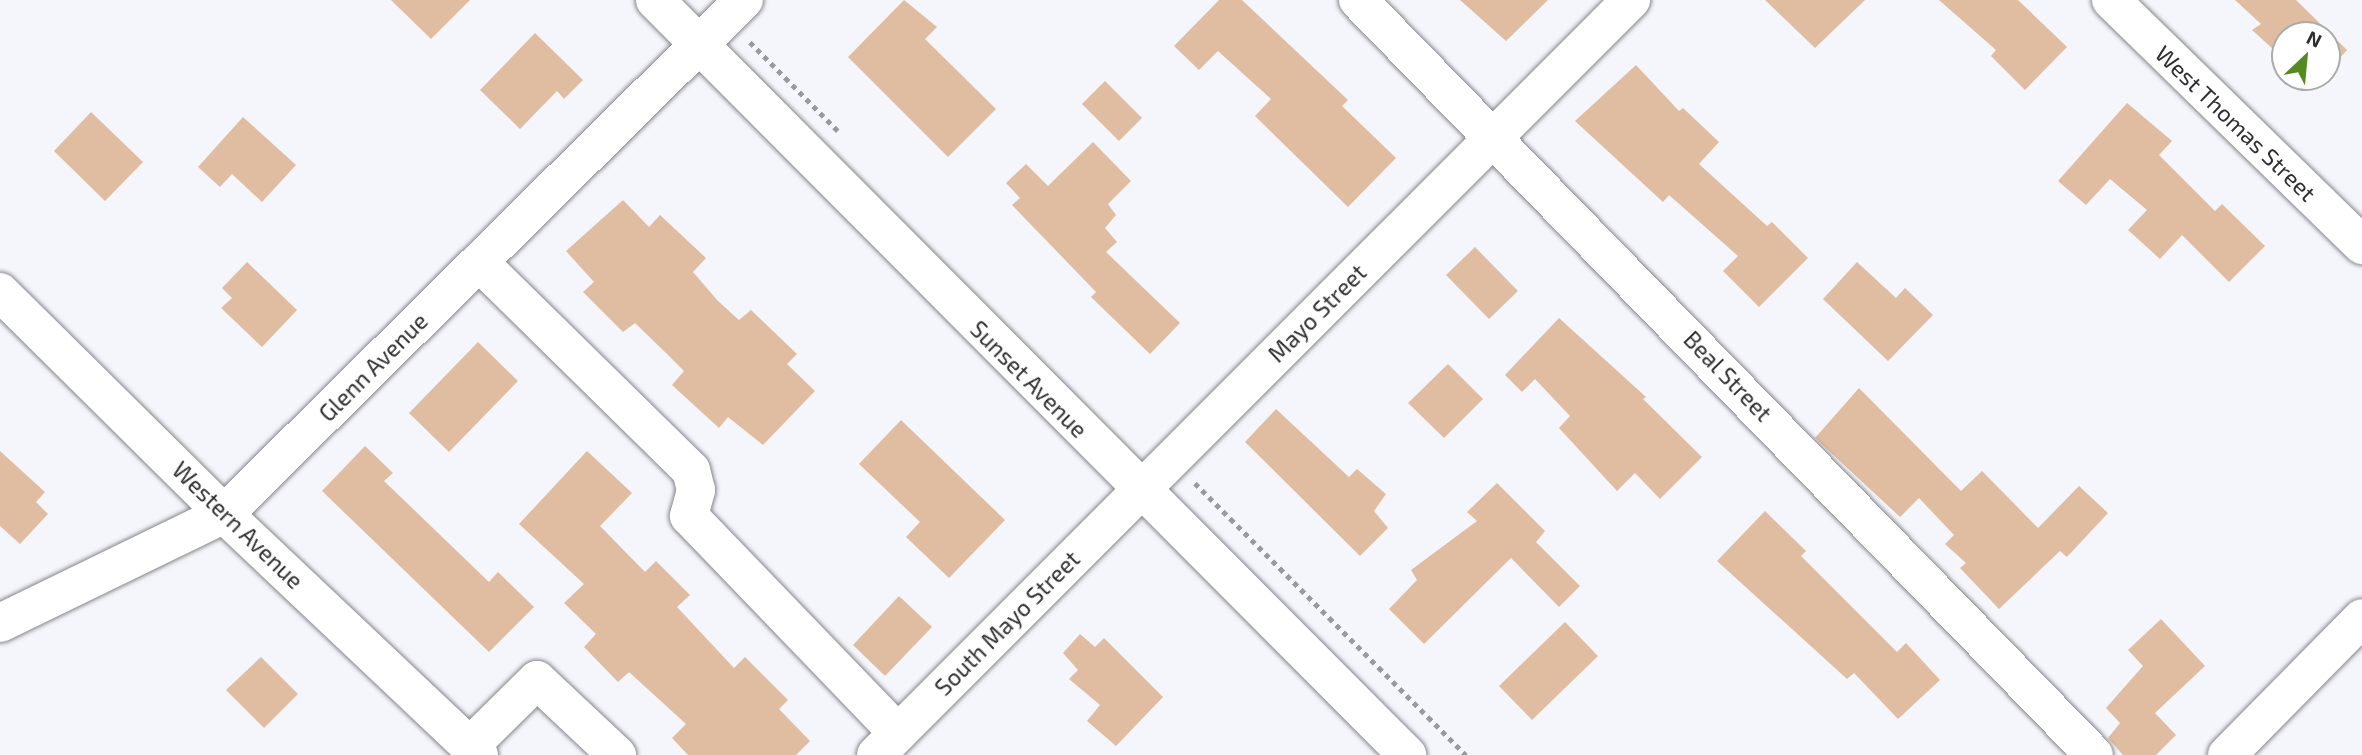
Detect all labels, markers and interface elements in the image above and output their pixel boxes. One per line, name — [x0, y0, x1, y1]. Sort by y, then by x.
north arrow — [2271, 21, 2341, 91]
text: N — [2303, 25, 2326, 52]
street label: West Thomas Street — [2150, 39, 2322, 207]
street label: Mayo Street — [1262, 258, 1372, 368]
street label: Glenn Avenue — [313, 307, 433, 427]
street label: Sunset Avenue — [965, 315, 1093, 443]
street label: Beal Street — [1678, 325, 1778, 427]
street label: Western Avenue — [167, 456, 309, 594]
street label: South Mayo Street — [929, 545, 1085, 701]

